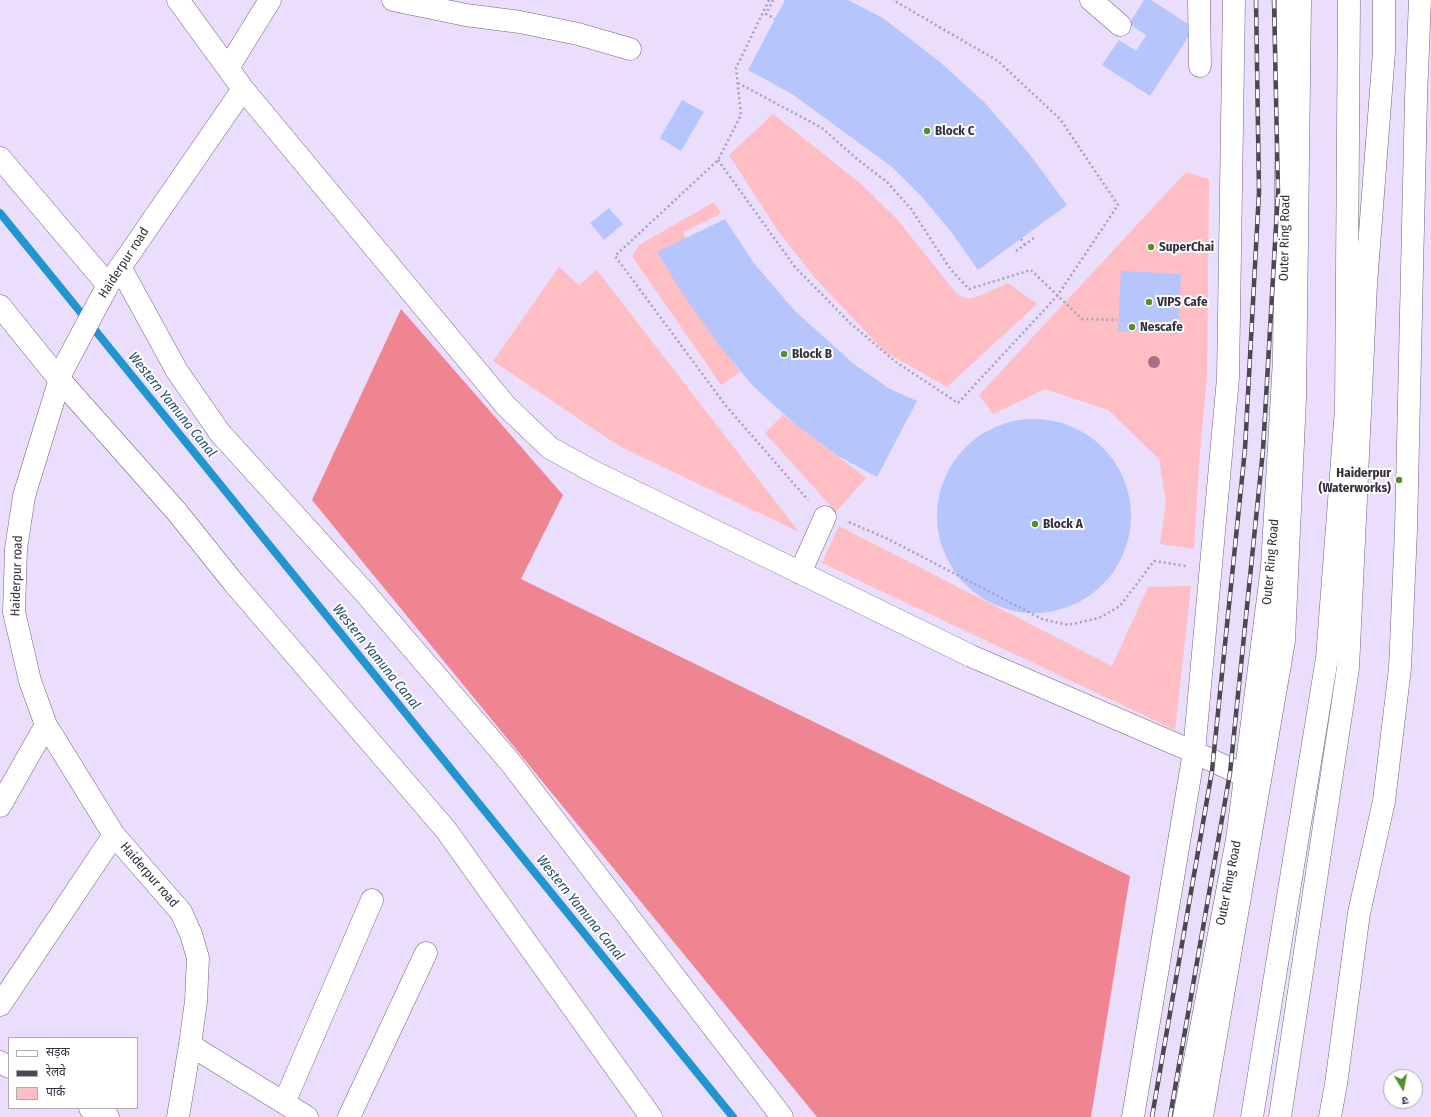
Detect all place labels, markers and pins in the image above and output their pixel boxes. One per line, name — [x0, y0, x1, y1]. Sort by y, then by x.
place label: Block C — [935, 123, 974, 139]
marker: Block C — [922, 126, 932, 136]
place label: SuperChai — [1159, 239, 1214, 255]
marker: SuperChai — [1146, 242, 1156, 252]
place label: VIPS Cafe — [1157, 294, 1208, 310]
marker: VIPS Cafe — [1144, 297, 1154, 307]
place label: Nescafe — [1140, 319, 1183, 335]
marker: Nescafe — [1127, 322, 1137, 332]
place label: Block B — [792, 346, 832, 362]
marker: Block B — [779, 349, 789, 359]
place label: Haiderpur (Waterworks) — [1319, 465, 1391, 496]
marker: Haiderpur (Waterworks) — [1394, 475, 1404, 485]
place label: Block A — [1043, 516, 1083, 532]
marker: Block A — [1030, 519, 1040, 529]

